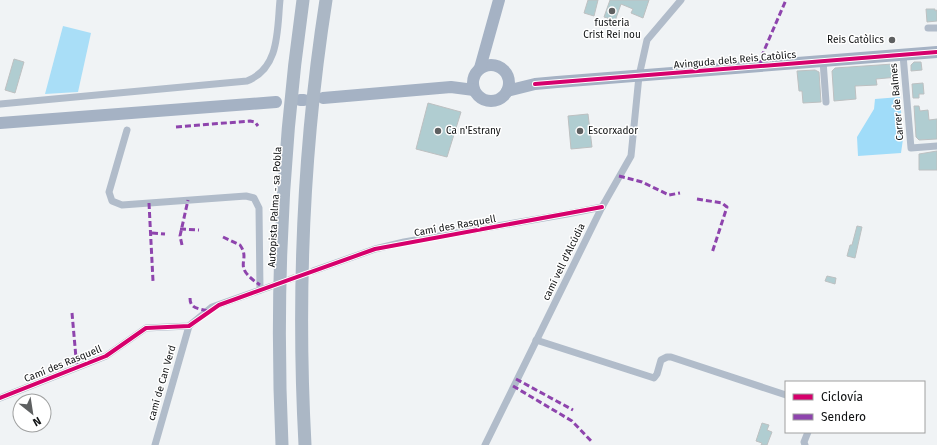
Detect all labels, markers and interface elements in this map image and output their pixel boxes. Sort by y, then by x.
marker: fusteria Crist Rei nou [607,6,617,16]
place label: fusteria Crist Rei nou [583,17,641,41]
place label: Reis Catòlics [827,34,884,46]
marker: Reis Catòlics [887,35,897,45]
street label: Avinguda dels Reis Catòlics [673,49,797,71]
street label: Carrer de Balmes [888,63,906,141]
place label: Ca n'Estrany [446,125,501,137]
place label: Escorxador [588,125,638,137]
marker: Ca n'Estrany [433,126,443,136]
marker: Escorxador [575,126,585,136]
street label: Autopista Palma - sa Pobla [266,146,284,268]
street label: Camí des Rasquell [413,212,497,239]
street label: camí vell d'Alcúdia [539,221,588,302]
street label: Camí des Rasquell [22,342,104,385]
street label: camí de Can Verd [145,344,179,422]
legend [785,381,925,433]
text: Ciclovía [821,390,863,404]
north arrow [12,393,52,433]
text: Sendero [821,410,866,424]
text: N [30,414,43,429]

